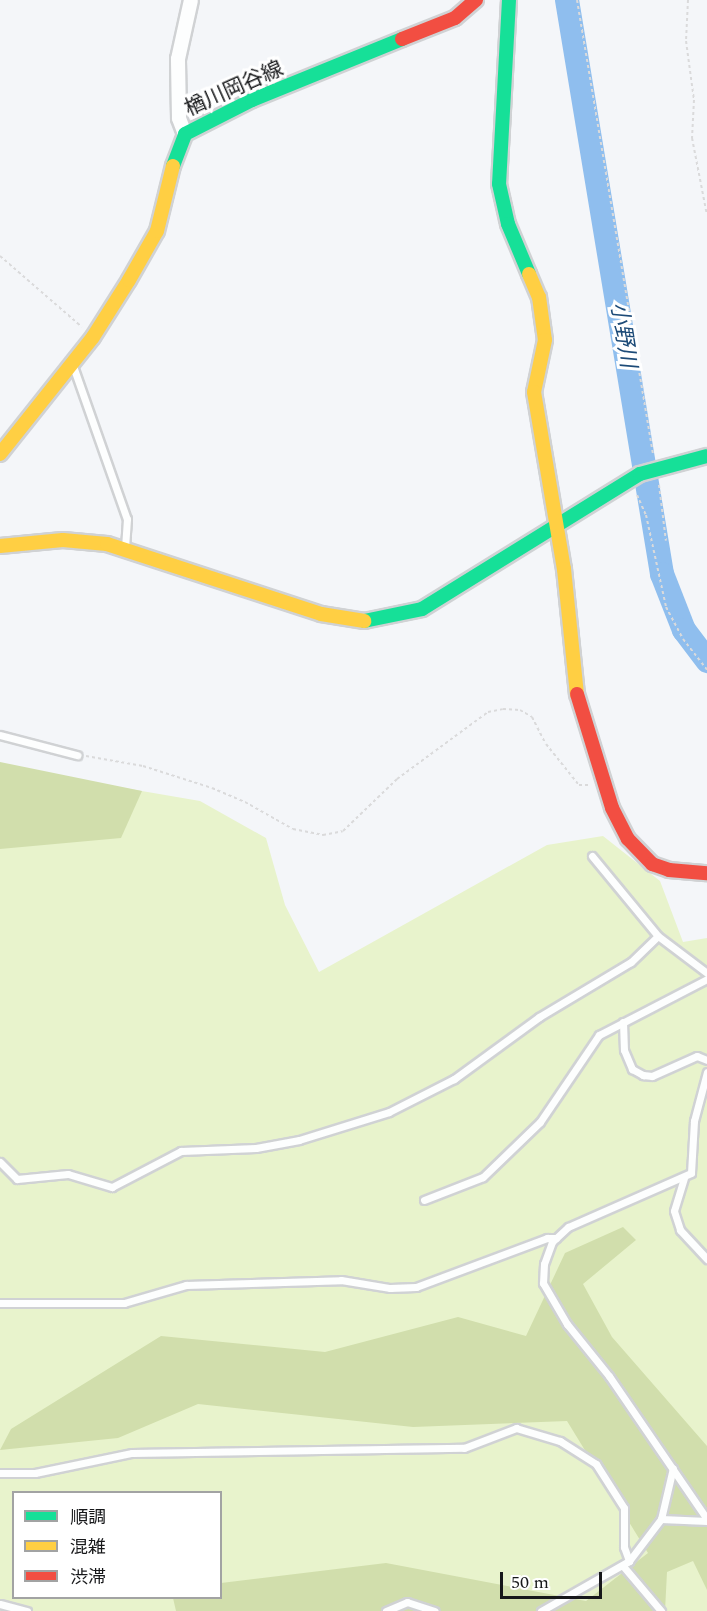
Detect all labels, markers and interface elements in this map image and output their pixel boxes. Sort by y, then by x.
street label: 楢川岡谷線 [181,56,287,122]
water label: 小野川 [605,300,641,370]
legend [12,1491,222,1599]
text: 順調 [70,1504,106,1531]
text: 混雑 [70,1534,106,1561]
scale bar [503,1560,605,1598]
text: 渋滞 [70,1564,106,1591]
text: 50 m [511,1569,549,1596]

